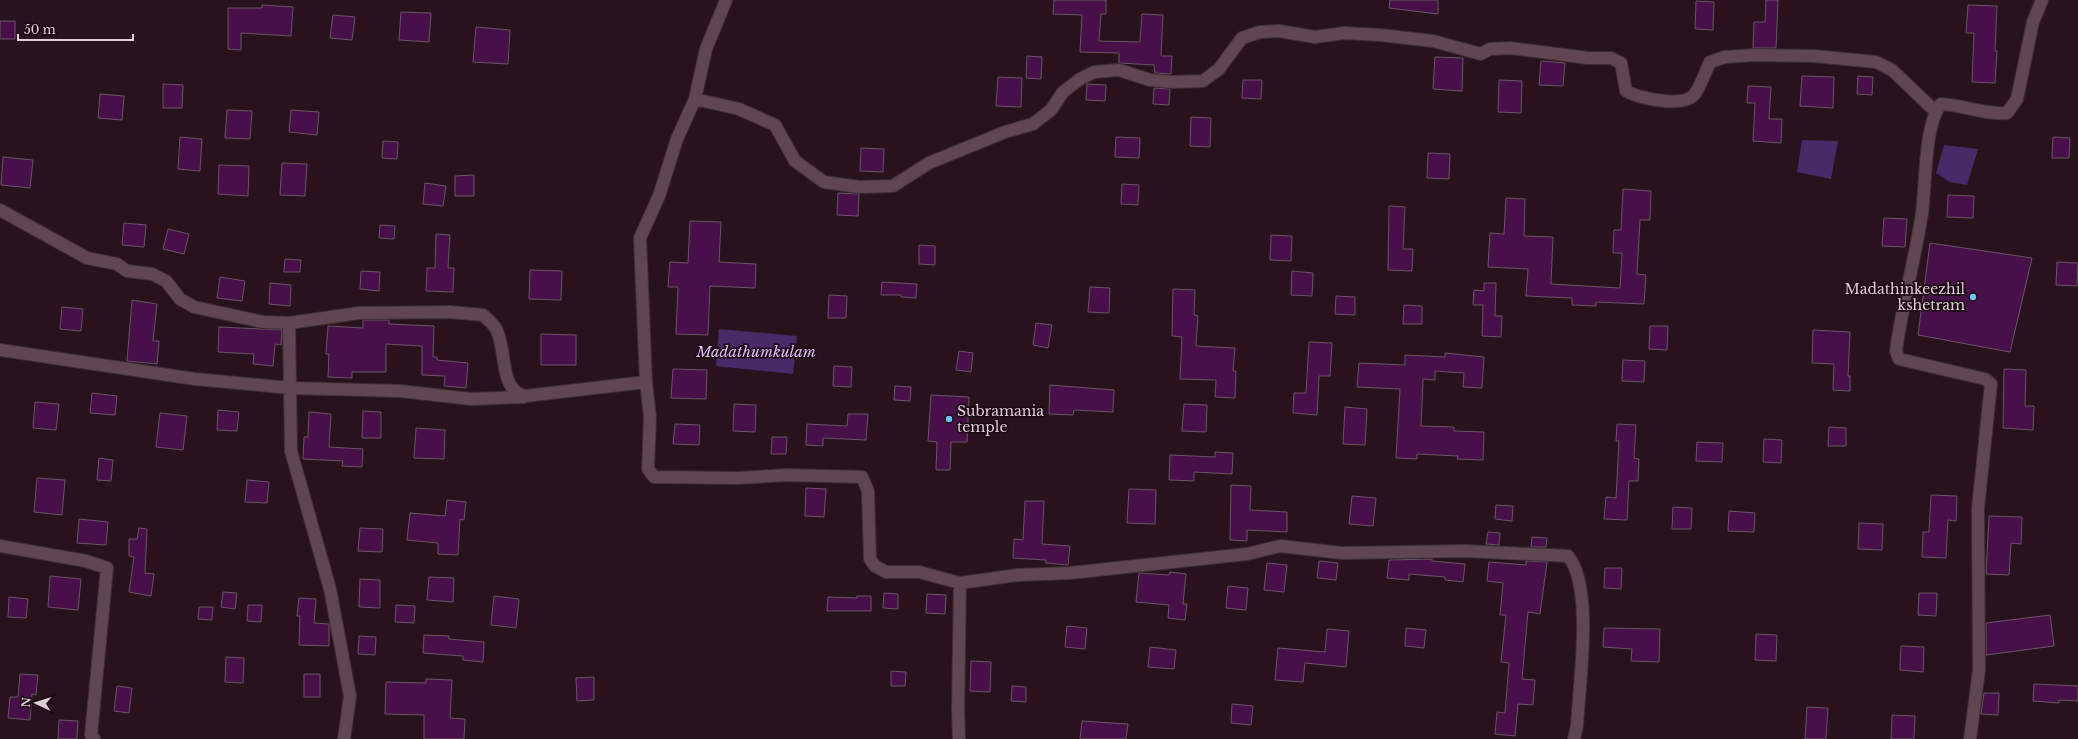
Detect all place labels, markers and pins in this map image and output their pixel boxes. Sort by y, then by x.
place label: Madathinkeezhil kshetram [1845,280,1965,314]
marker: Madathinkeezhil kshetram [1968,292,1978,302]
place label: Subramania temple [957,402,1044,436]
marker: Subramania temple [944,414,954,424]

